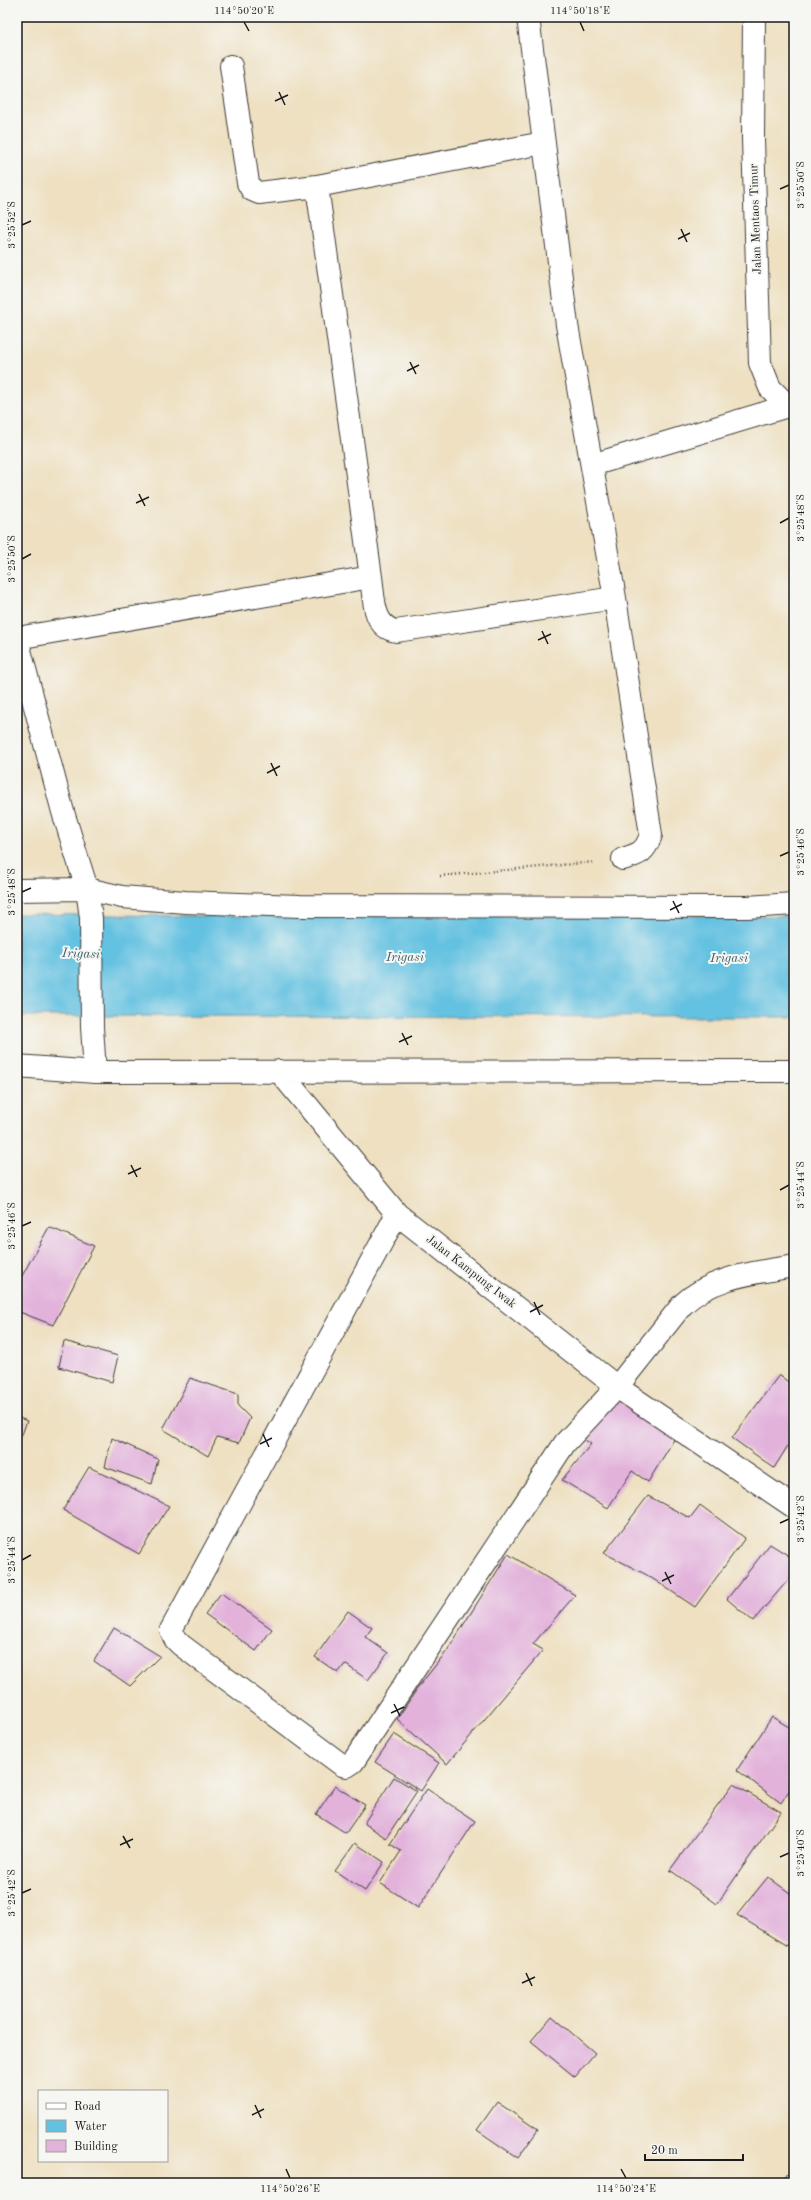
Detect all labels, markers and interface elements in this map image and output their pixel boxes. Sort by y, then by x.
text: 114°50'20"E [214,6,274,16]
text: 114°50'18"E [550,6,610,16]
text: 3°25'50"S [796,161,806,209]
street label: Jalan Mentaos Timur [748,163,764,275]
text: 3°25'52"S [7,201,17,249]
text: 3°25'48"S [796,494,806,542]
text: 3°25'50"S [7,535,17,583]
text: 3°25'46"S [796,828,806,876]
text: 3°25'48"S [7,868,17,916]
water label: Irigasi [61,947,101,961]
water label: Irigasi [385,951,425,964]
water label: Irigasi [709,952,749,965]
text: 3°25'44"S [796,1161,806,1209]
text: 3°25'46"S [7,1202,17,1250]
street label: Jalan Kampung Iwak [424,1233,518,1311]
text: 3°25'42"S [796,1495,806,1543]
text: 3°25'44"S [7,1536,17,1584]
text: 3°25'40"S [796,1829,806,1877]
text: 3°25'42"S [7,1869,17,1917]
legend [38,2090,168,2162]
text: Road [74,2101,101,2113]
text: Water [74,2121,107,2133]
scale bar [645,2136,743,2162]
text: Building [74,2141,118,2153]
text: 20 m [651,2145,678,2157]
text: 114°50'26"E [260,2184,320,2194]
text: 114°50'24"E [596,2184,656,2194]

